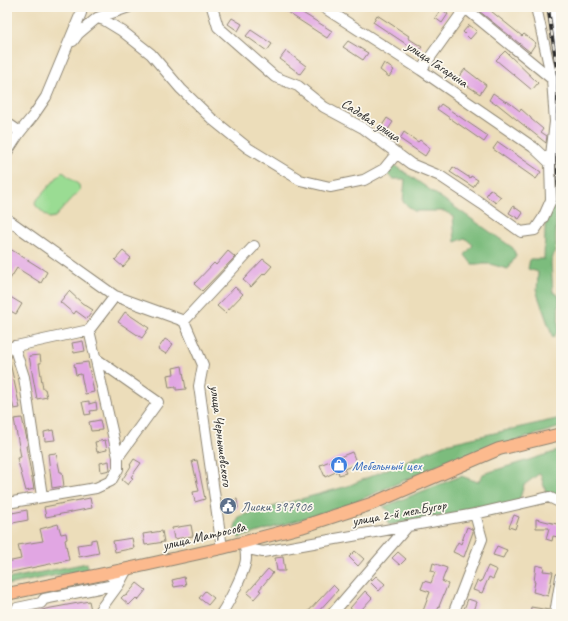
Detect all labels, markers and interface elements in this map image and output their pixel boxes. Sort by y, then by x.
street label: улица Гагарина [402,37,472,91]
street label: Садовая улица [338,95,405,146]
street label: улица Чернышевского [206,384,236,489]
shop icon: Мебельный цех [329,455,349,475]
place label: Мебельный цех [352,457,423,474]
public building icon: Лиски 397906 [218,496,238,516]
street label: улица 2-й мел.Бугор [350,496,448,530]
place label: Лиски 397906 [241,498,313,515]
street label: улица Матросова [160,518,248,554]

